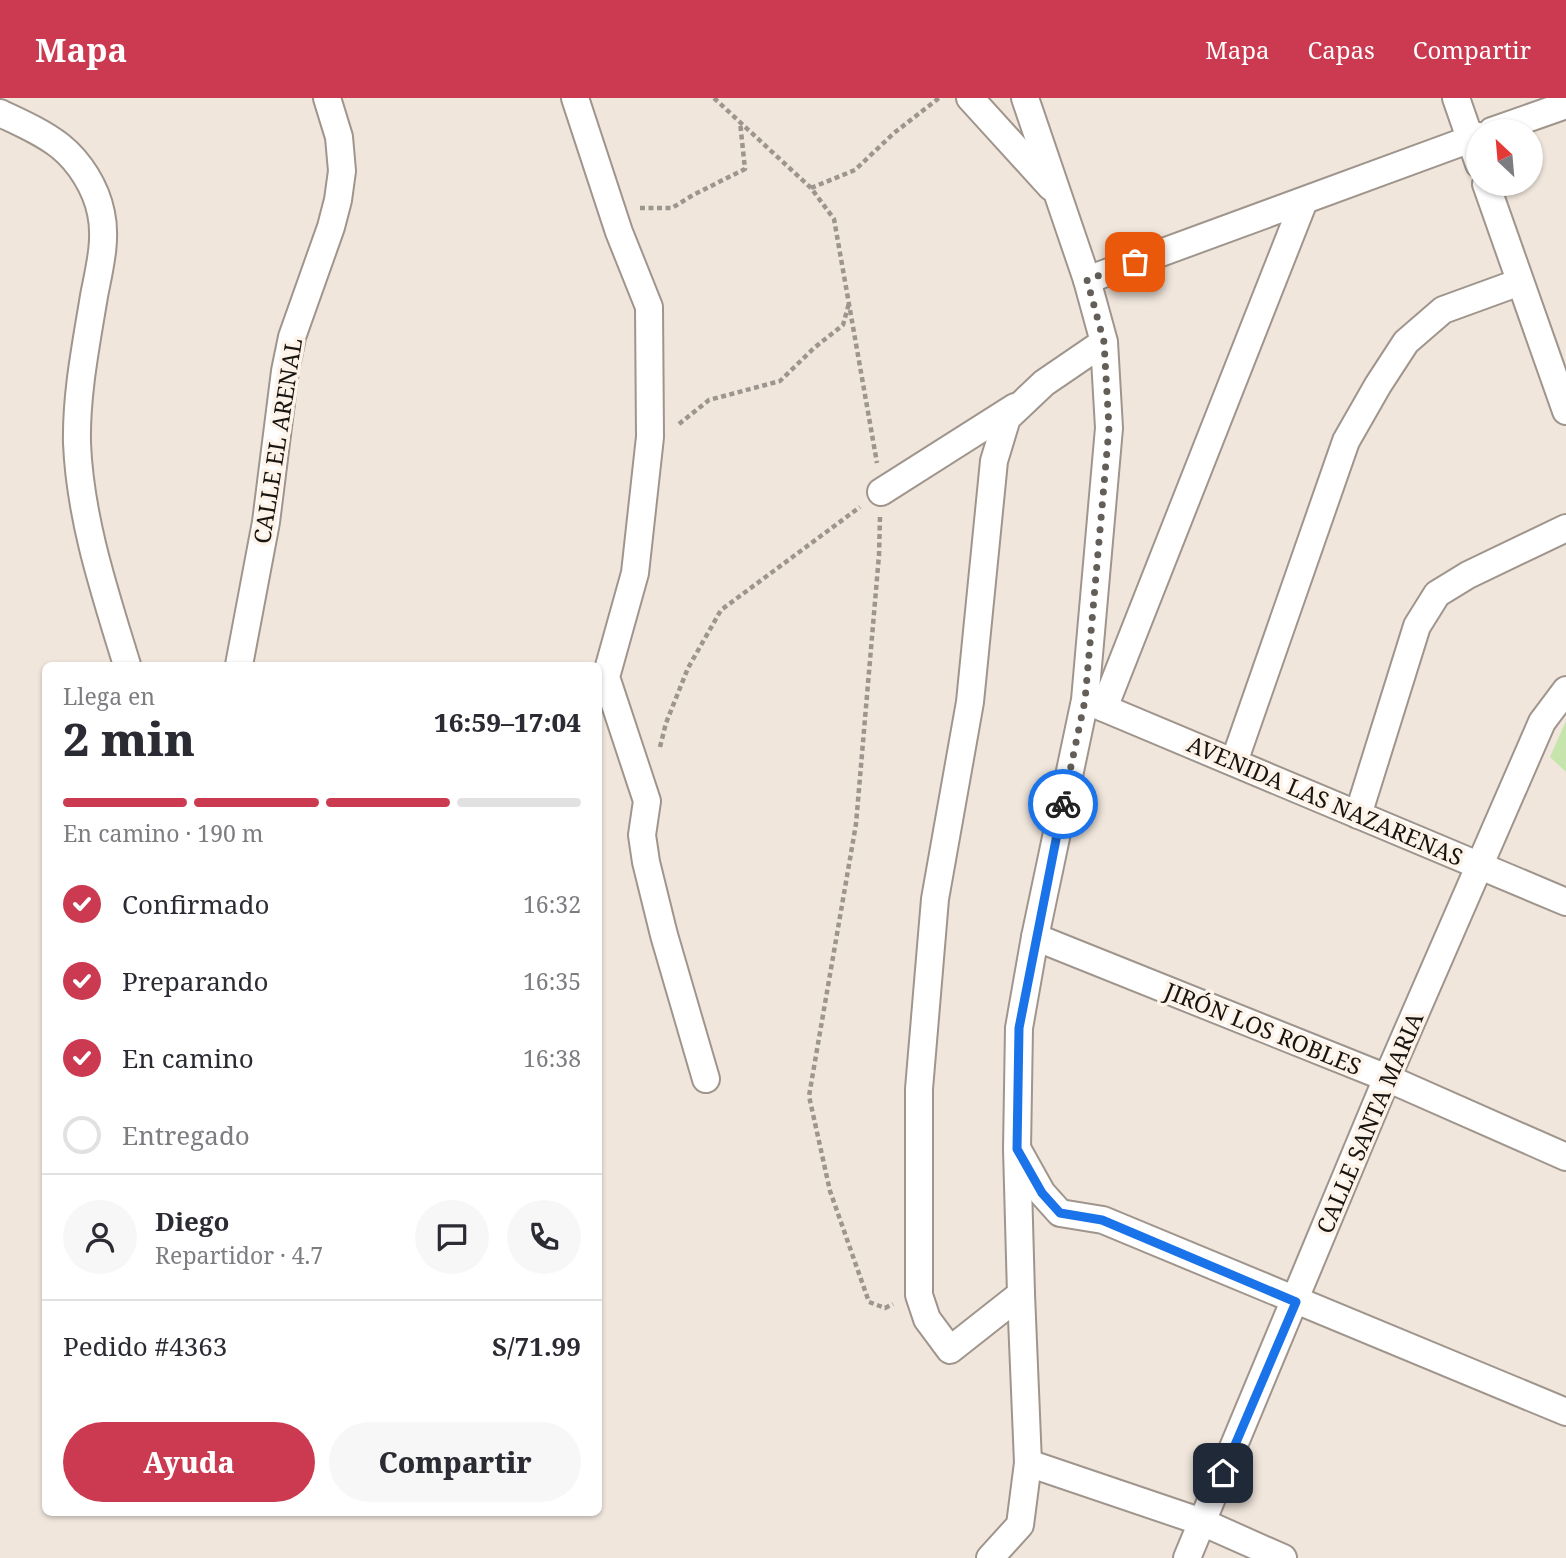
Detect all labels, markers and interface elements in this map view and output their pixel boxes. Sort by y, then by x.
text: Mapa [35,27,127,72]
text: Mapa [1205,33,1269,66]
text: Capas [1307,33,1375,66]
text: Compartir [1413,33,1531,66]
north arrow [1466,119,1544,196]
map controls [1466,119,1543,196]
pin [1105,232,1165,292]
icon: bag [1116,243,1154,281]
street label: CALLE EL ARENAL [245,336,309,546]
text: Llega en [63,680,155,712]
text: 16:59–17:04 [434,704,581,740]
text: 2 min [63,707,195,769]
street label: AVENIDA LAS NAZARENAS [1182,727,1468,873]
courier [1028,769,1098,839]
icon: bike [1044,785,1082,823]
text: En camino · 190 m [63,817,264,849]
icon: check [63,885,101,923]
text: Confirmado [122,886,269,922]
text: 16:32 [523,888,581,920]
icon: check [63,962,101,1000]
text: Preparando [122,963,269,999]
text: 16:35 [523,965,581,997]
street label: JIRÓN LOS ROBLES [1159,974,1367,1082]
street label: CALLE SANTA MARIA [1308,1006,1431,1238]
icon: check [63,1039,101,1077]
text: En camino [122,1040,254,1076]
text: 16:38 [523,1042,581,1074]
text: Entregado [122,1117,250,1153]
button: person [63,1200,137,1274]
button: chat [415,1200,489,1274]
button: phone [507,1200,581,1274]
text: Diego [155,1203,230,1239]
text: Repartidor · 4.7 [155,1239,323,1271]
text: Pedido #4363 [63,1328,227,1364]
text: S/71.99 [492,1328,581,1364]
button: Ayuda [63,1422,315,1502]
button: Compartir [329,1422,581,1502]
pin [1193,1443,1253,1503]
icon: home [1204,1454,1242,1492]

